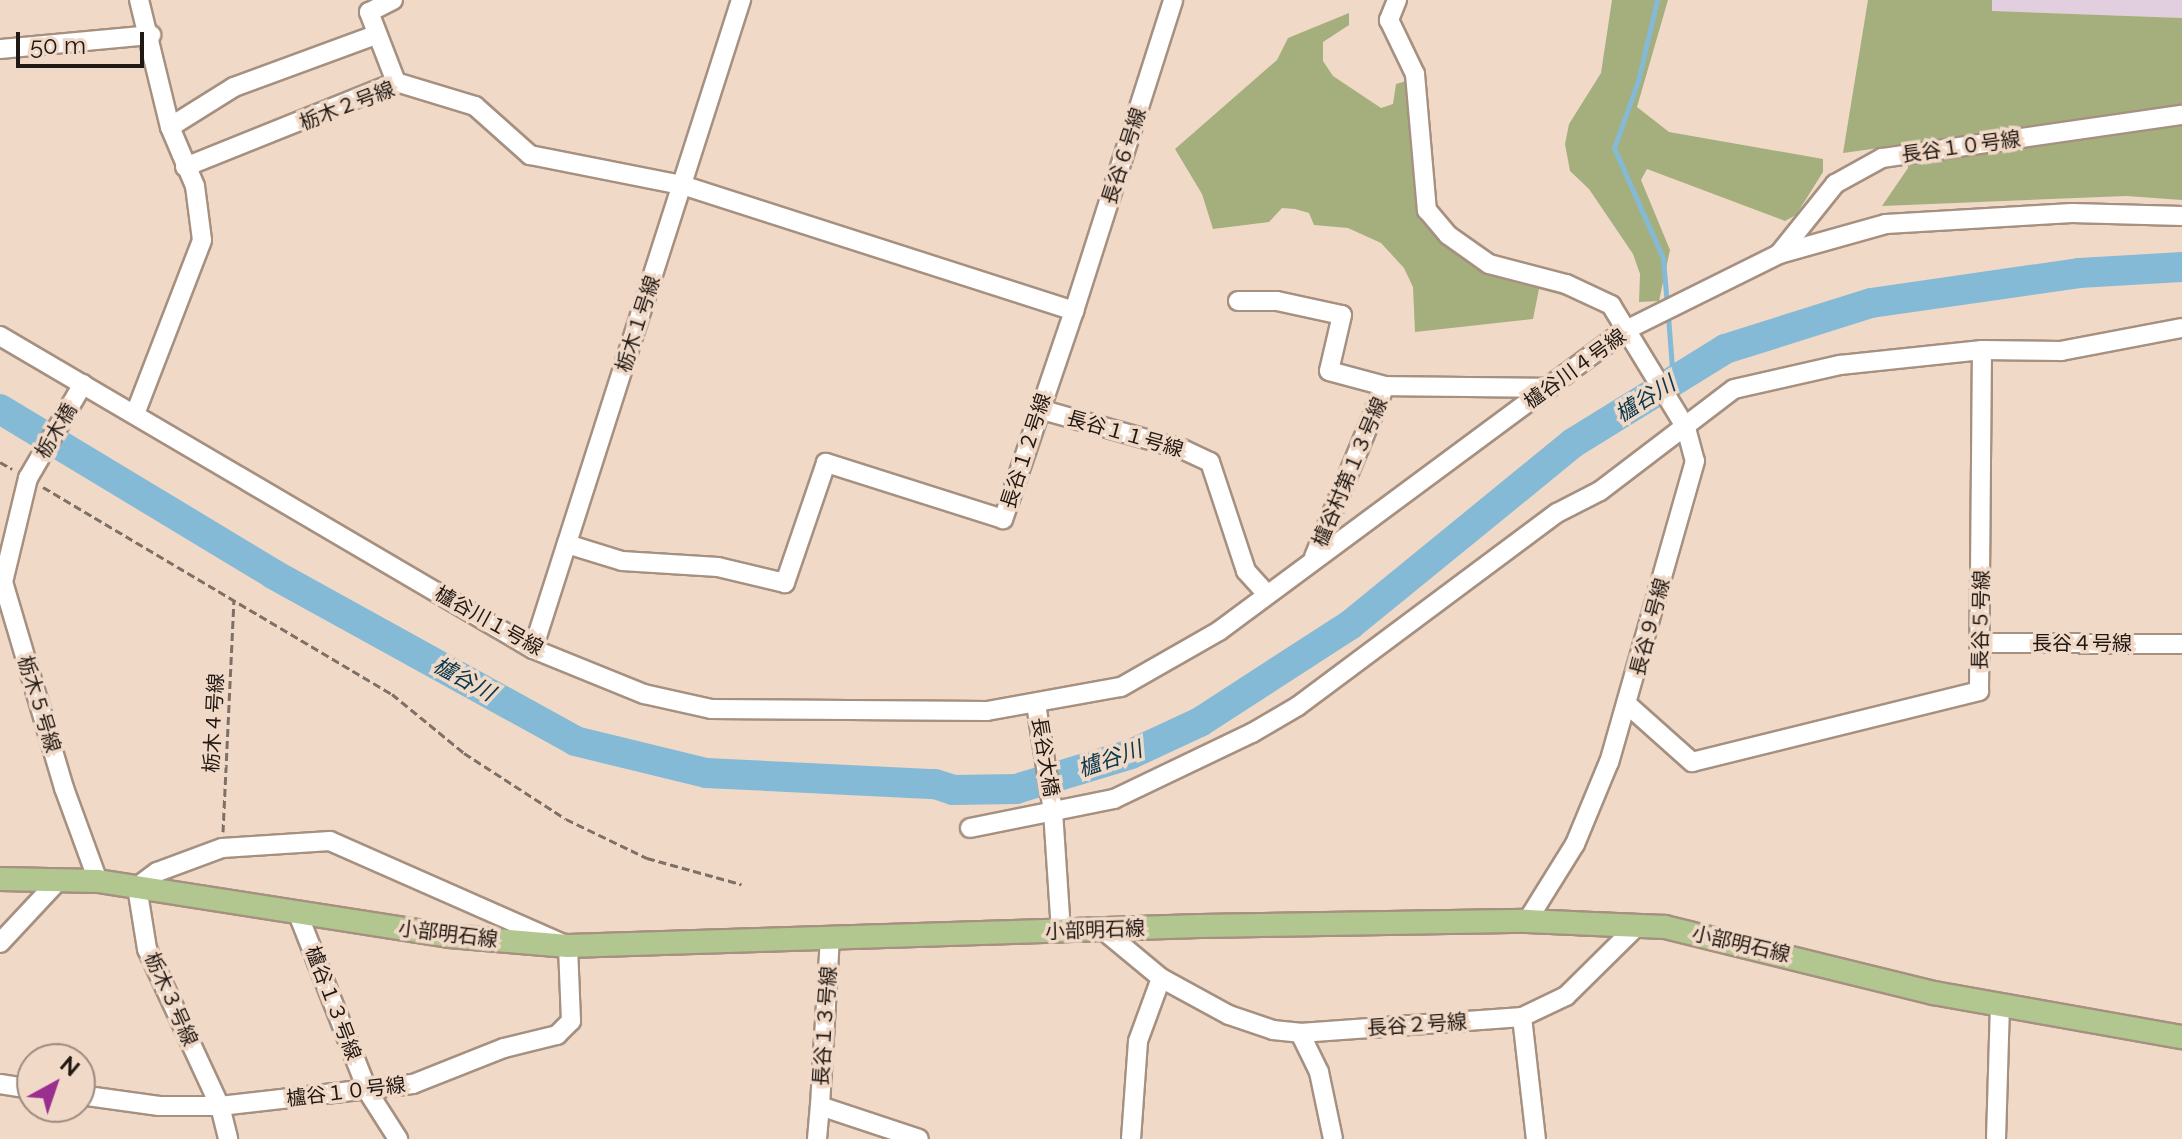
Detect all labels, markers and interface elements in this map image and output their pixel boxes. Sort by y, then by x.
scale bar [20,16,148,66]
text: 50 m [30,31,86,60]
street label: 栃木２号線 [296,77,398,135]
street label: 長谷６号線 [1097,105,1151,207]
street label: 長谷１０号線 [1900,127,2022,167]
street label: 栃木１号線 [611,273,665,375]
street label: 櫨谷川４号線 [1519,324,1631,414]
water label: 櫨谷川 [1610,370,1680,428]
street label: 長谷１２号線 [996,390,1056,512]
street label: 櫨谷村第１３号線 [1308,394,1392,550]
street label: 栃木橋 [30,399,82,463]
street label: 長谷１１号線 [1064,406,1186,462]
street label: 長谷５号線 [1968,570,1994,670]
street label: 長谷９号線 [1625,576,1675,678]
street label: 櫨谷川１号線 [431,581,547,661]
street label: 長谷４号線 [2032,631,2132,655]
water label: 櫨谷川 [429,651,499,707]
street label: 栃木５号線 [13,653,65,755]
street label: 栃木４号線 [199,672,229,774]
street label: 長谷大橋 [1027,716,1063,798]
water label: 櫨谷川 [1075,736,1145,782]
street label: 小部明石線 [397,916,499,952]
street label: 小部明石線 [1045,916,1145,944]
street label: 小部明石線 [1690,921,1792,967]
street label: 櫨谷１３号線 [300,943,366,1063]
street label: 栃木３号線 [140,948,202,1050]
street label: 長谷１３号線 [809,965,841,1087]
street label: 長谷２号線 [1366,1010,1468,1040]
north arrow [16,1043,96,1123]
text: N [55,1051,85,1081]
street label: 櫨谷１０号線 [285,1073,407,1111]

